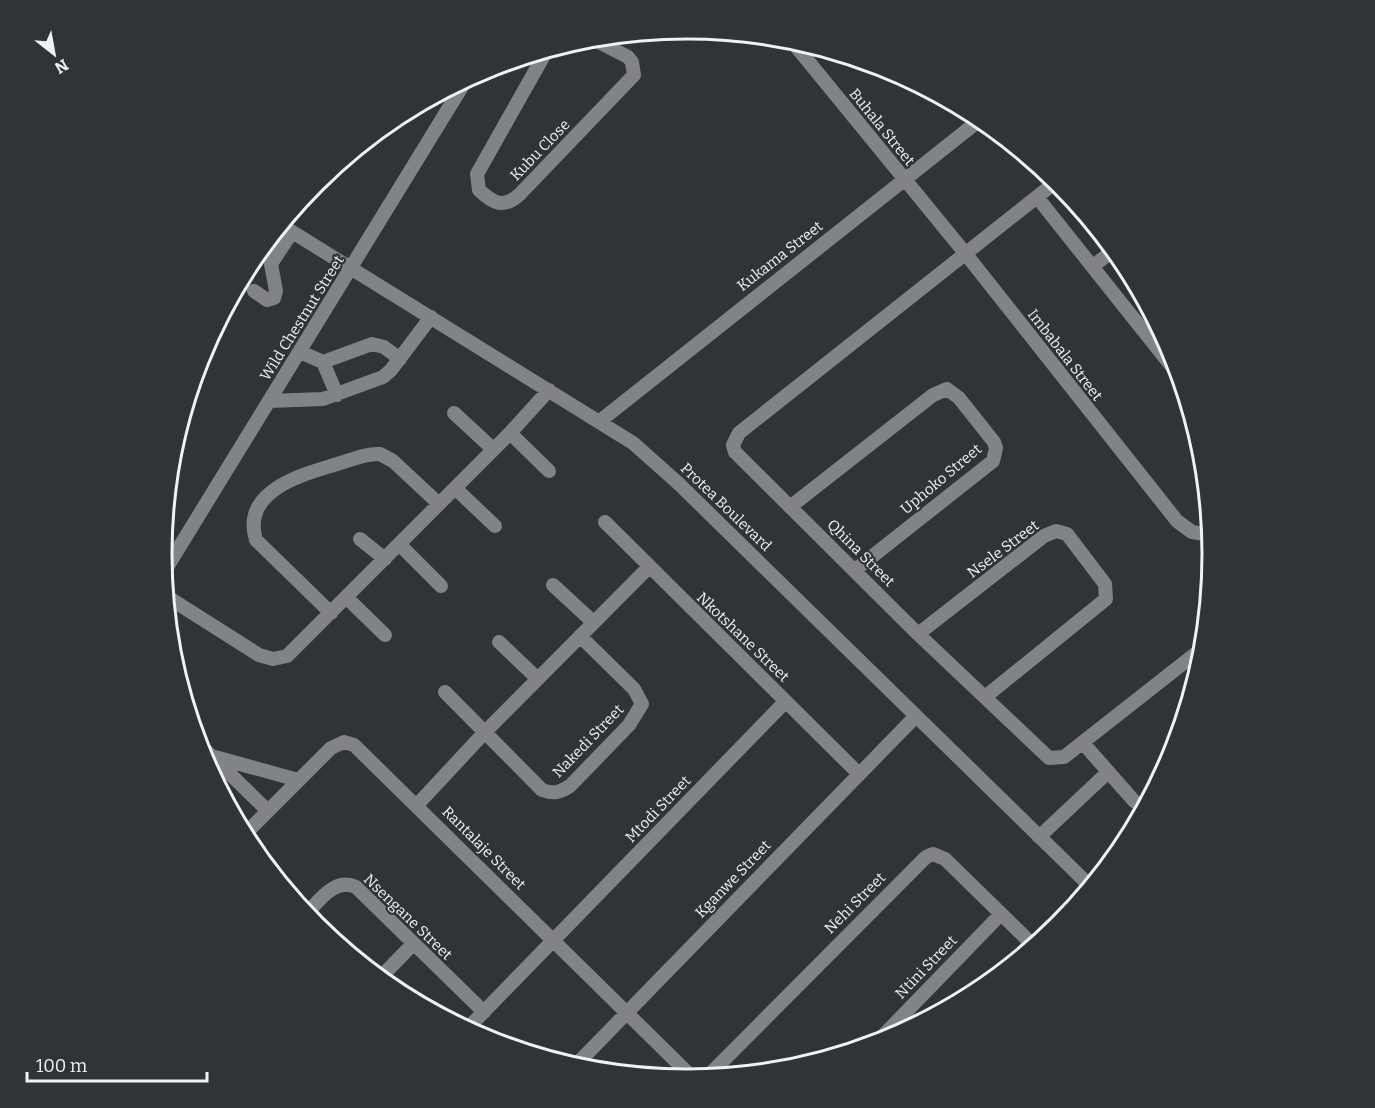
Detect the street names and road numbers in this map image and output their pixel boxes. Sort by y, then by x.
street label: Buhala Street [845,85,919,170]
street label: Kubu Close [506,116,574,184]
street label: Kukama Street [734,217,827,295]
street label: Wild Chestnut Street [256,252,348,384]
street label: Imbabala Street [1024,306,1107,405]
street label: Uphoko Street [897,440,986,518]
street label: Protea Boulevard [677,459,775,555]
street label: Qhina Street [824,516,899,591]
street label: Nsele Street [964,516,1043,582]
street label: Nkotshane Street [693,588,793,686]
street label: Nakedi Street [549,700,628,781]
street label: Mtodi Street [622,771,695,846]
street label: Rantalaje Street [438,802,530,894]
street label: Kganwe Street [691,836,775,922]
street label: Nehi Street [821,868,890,937]
street label: Nsengane Street [360,870,456,964]
street label: Ntini Street [891,931,961,1002]

